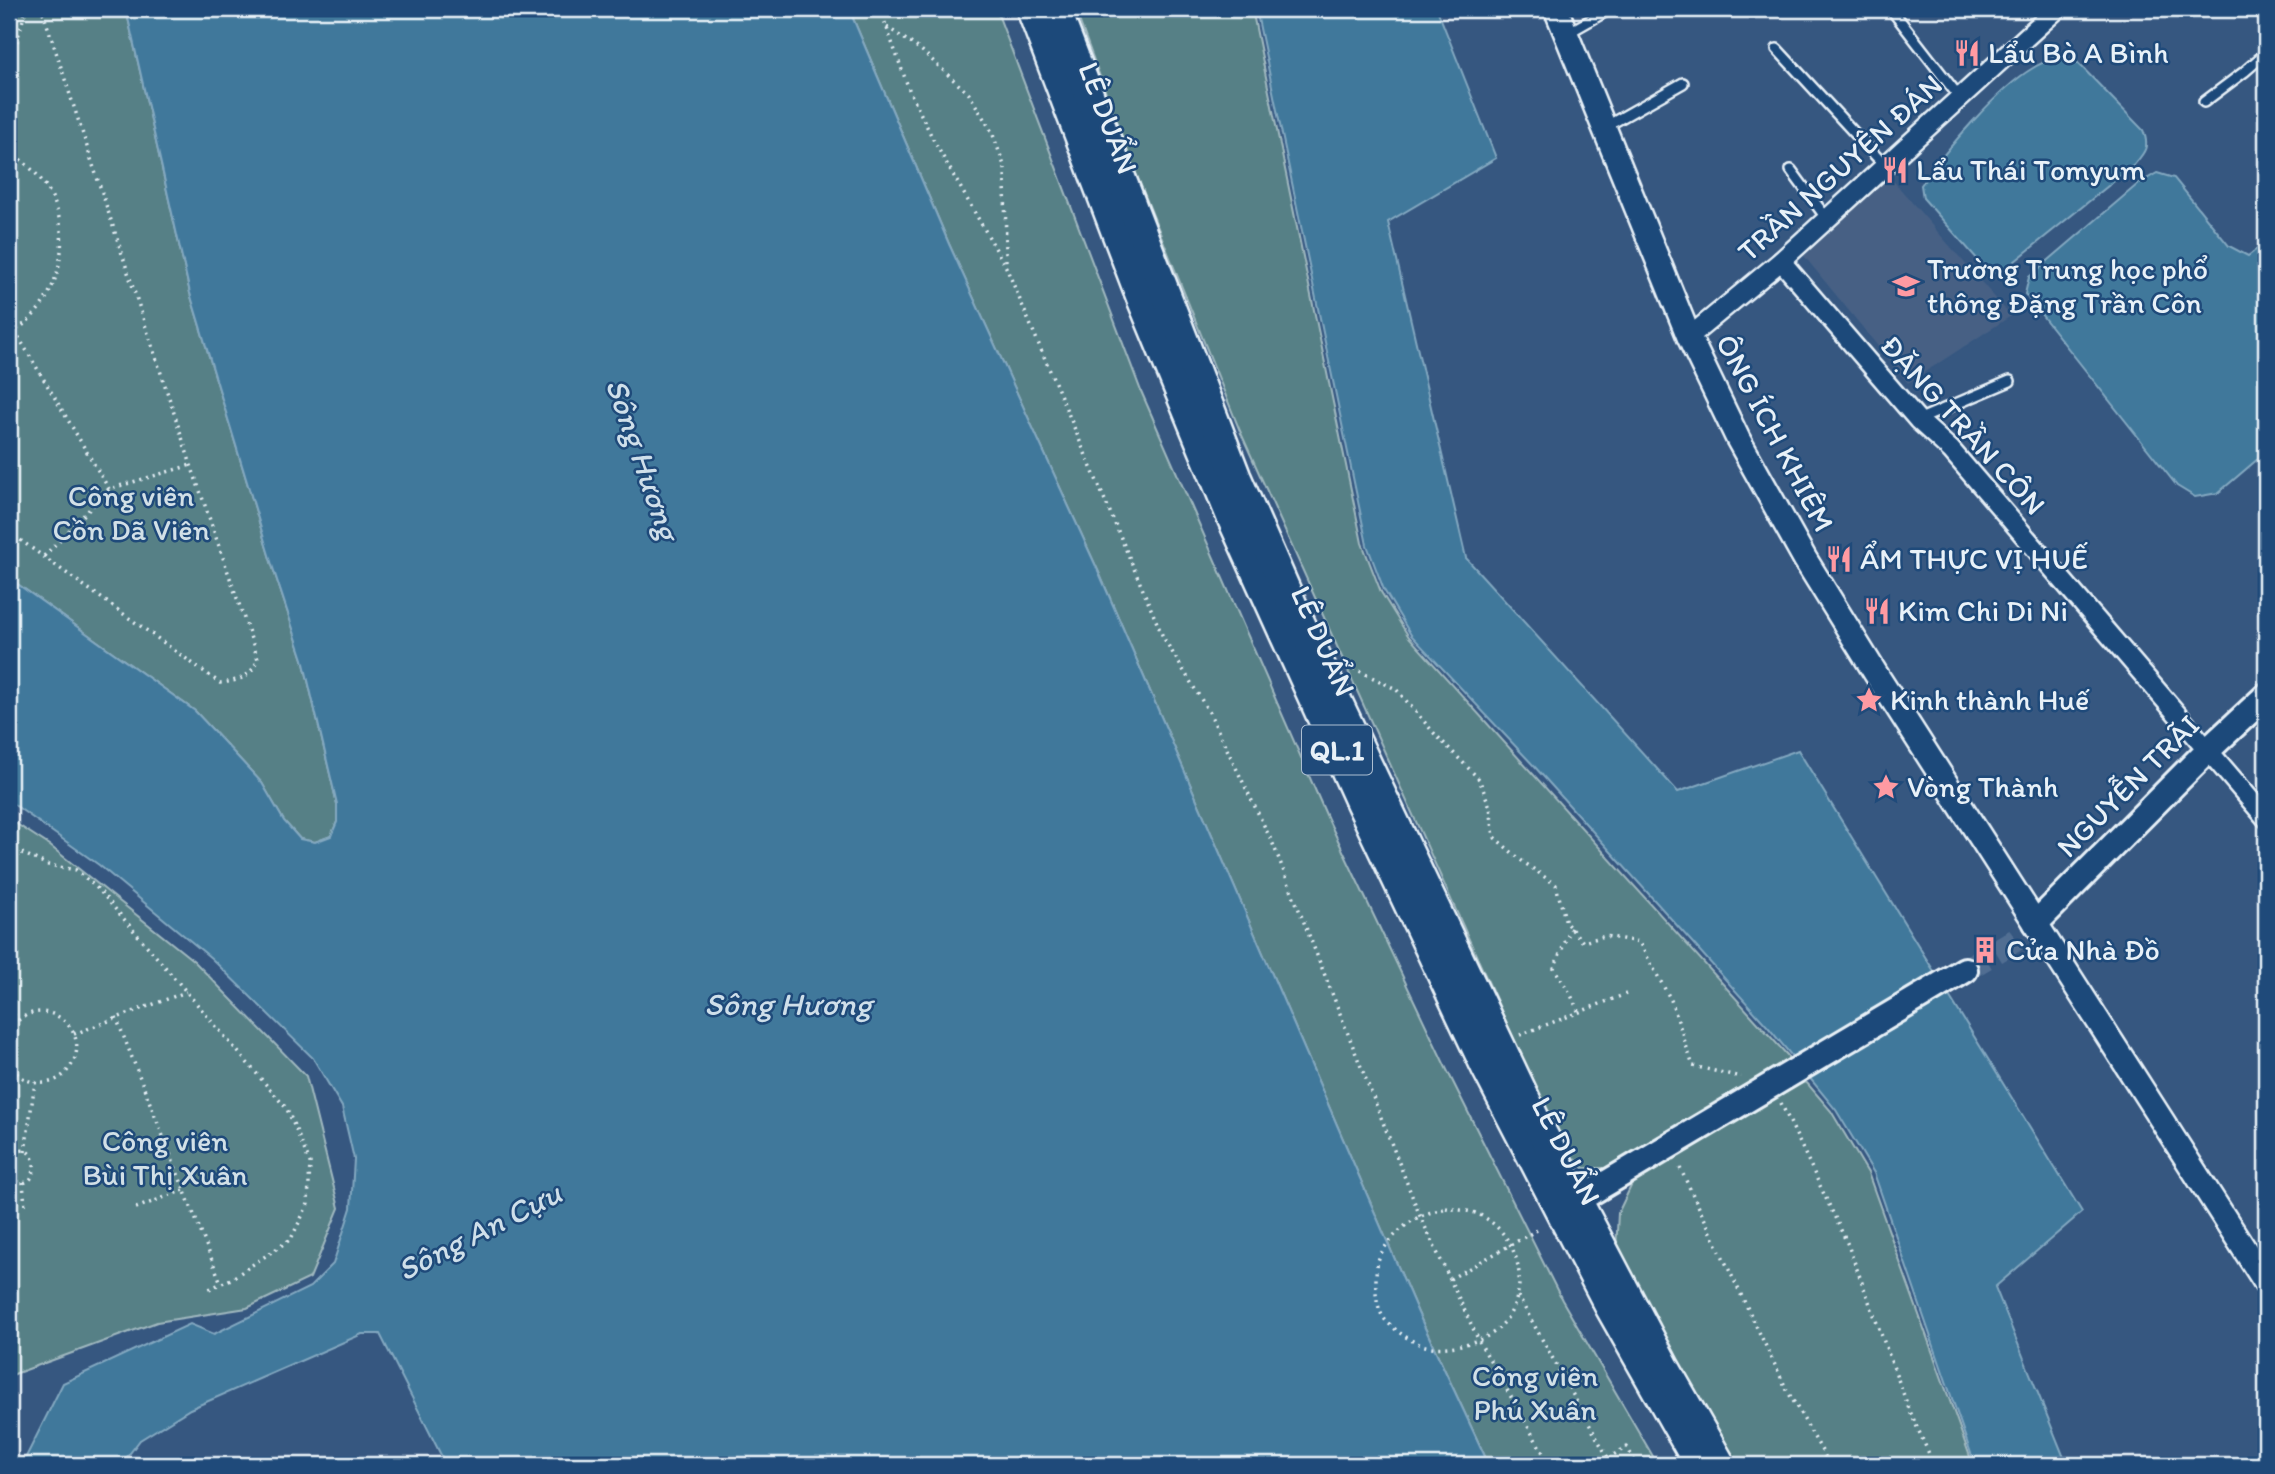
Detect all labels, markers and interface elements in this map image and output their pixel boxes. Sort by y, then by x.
place label: Lẩu Bò A Bình [1988,34,2168,71]
restaurant icon: Lẩu Bò A Bình [1952,38,1982,68]
street label: LÊ DUẨN [1070,57,1147,179]
street label: TRẦN NGUYÊN ĐÁN [1730,66,1950,269]
place label: Lẩu Thái Tomyum [1916,151,2145,188]
restaurant icon: Lẩu Thái Tomyum [1880,155,1910,185]
place label: Trường Trung học phổ thông Đặng Trần Côn [1927,250,2208,321]
school or university icon: Trường Trung học phổ thông Đặng Trần Côn [1891,271,1921,301]
street label: ĐẶNG TRẦN CÔN [1873,327,2054,522]
street label: ÔNG ÍCH KHIÊM [1708,328,1843,538]
water label: Sông Hương [598,374,689,548]
park label: Công viên Cồn Dã Viên [52,477,210,548]
place label: ẨM THỰC VỊ HUẾ [1860,540,2088,577]
restaurant icon: ẨM THỰC VỊ HUẾ [1824,544,1854,574]
street label: LÊ DUẨN [1283,580,1364,702]
place label: Kim Chi Di Ni [1898,592,2068,629]
restaurant icon: Kim Chi Di Ni [1862,596,1892,626]
place label: Kinh thành Huế [1890,681,2090,718]
place icon: Kinh thành Huế [1854,685,1884,715]
street label: NGUYỄN TRÃI [2048,706,2207,865]
road number: QL.1 [1302,726,1372,774]
place label: Vòng Thành [1907,768,2058,805]
place icon: Vòng Thành [1871,772,1901,802]
place label: Cửa Nhà Đồ [2006,931,2160,968]
building icon: Cửa Nhà Đồ [1970,935,2000,965]
water label: Sông Hương [704,985,876,1023]
street label: LÊ DUẨN [1523,1090,1609,1211]
park label: Công viên Bùi Thị Xuân [82,1122,248,1193]
water label: Sông An Cựu [391,1173,568,1289]
park label: Công viên Phú Xuân [1472,1357,1598,1428]

